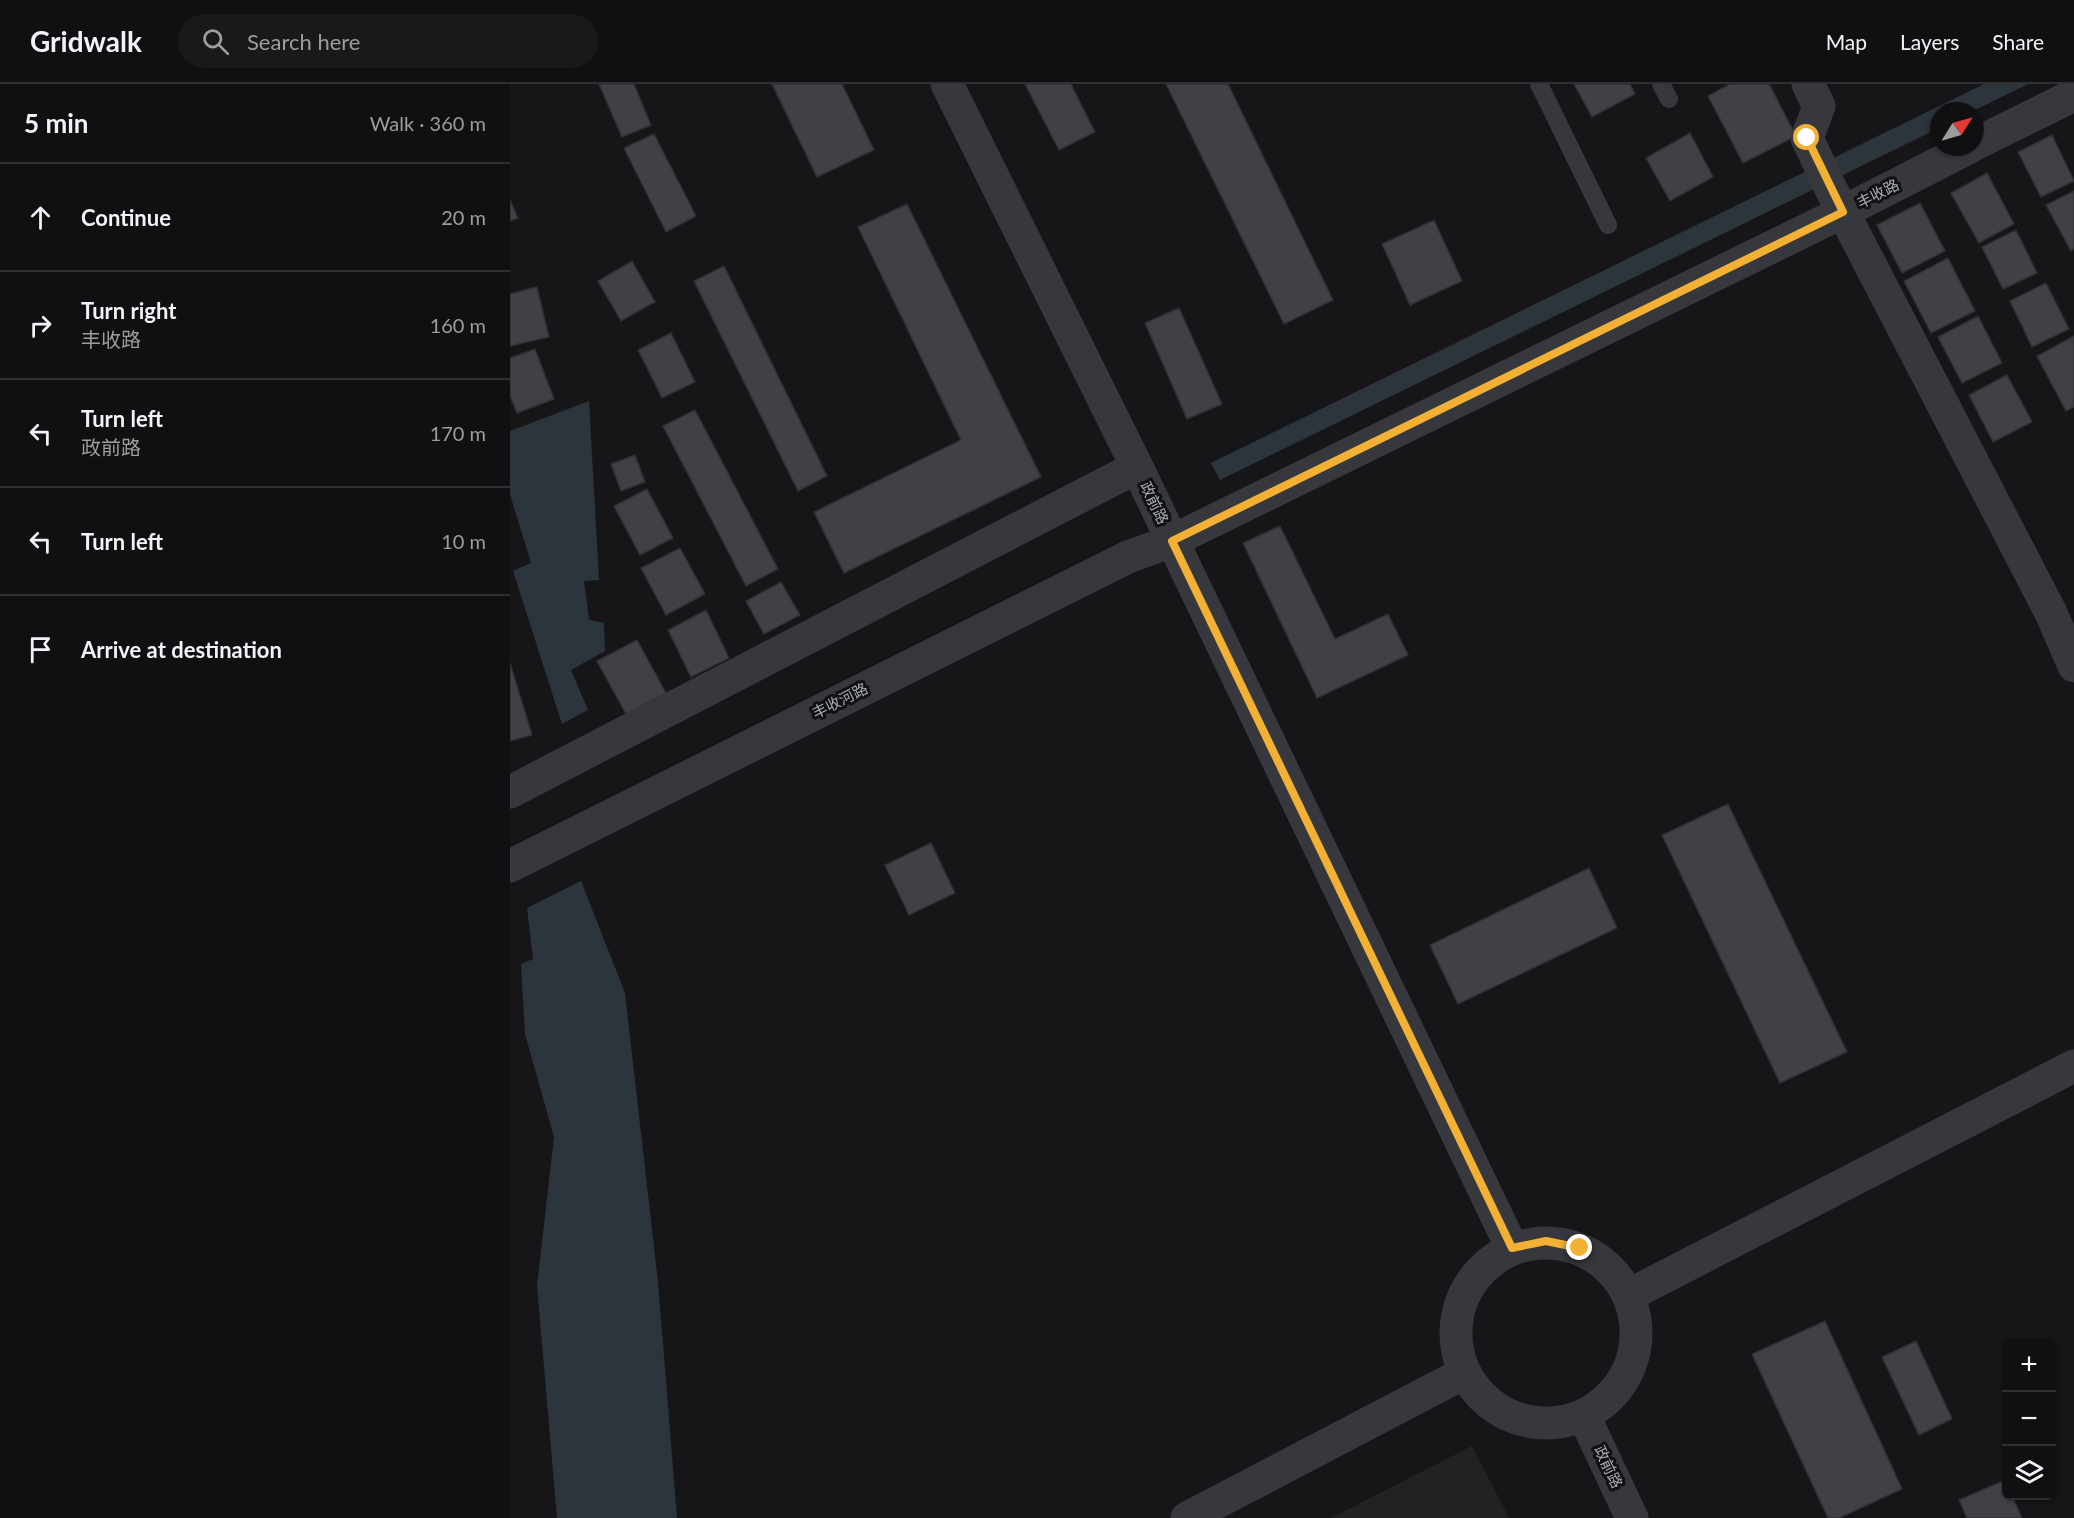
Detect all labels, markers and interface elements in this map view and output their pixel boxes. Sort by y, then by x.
search box [178,14,598,68]
text: Gridwalk [30,24,142,58]
icon: search [199,25,232,58]
text: Search here [247,28,360,55]
text: Map [1826,29,1867,54]
text: Layers [1900,29,1959,54]
text: Share [1992,29,2044,54]
north arrow [1930,102,1984,156]
text: 5 min [24,107,88,139]
text: Walk · 360 m [370,111,486,135]
route start [1793,124,1819,150]
street label: 丰收路 [1853,175,1902,211]
icon: ahead [24,201,57,234]
text: Continue [81,204,171,231]
text: 20 m [441,205,486,229]
text: Turn right [81,297,176,324]
icon: right [24,309,57,342]
text: 160 m [430,313,486,337]
text: 丰收路 [81,327,141,351]
text: Turn left [81,405,163,432]
icon: left [24,417,57,450]
text: 170 m [430,421,486,445]
text: 政前路 [81,435,141,459]
street label: 政前路 [1137,478,1173,527]
icon: left [24,525,57,558]
text: Turn left [81,528,163,555]
text: 10 m [441,529,486,553]
icon: arrive [24,633,57,666]
text: Arrive at destination [81,636,282,663]
street label: 丰收河路 [809,678,870,722]
route end [1566,1234,1592,1260]
map controls [2002,1338,2056,1500]
button: + [2002,1338,2056,1392]
button: − [2002,1392,2056,1446]
street label: 政前路 [1591,1442,1627,1491]
button: layers [2002,1446,2056,1500]

